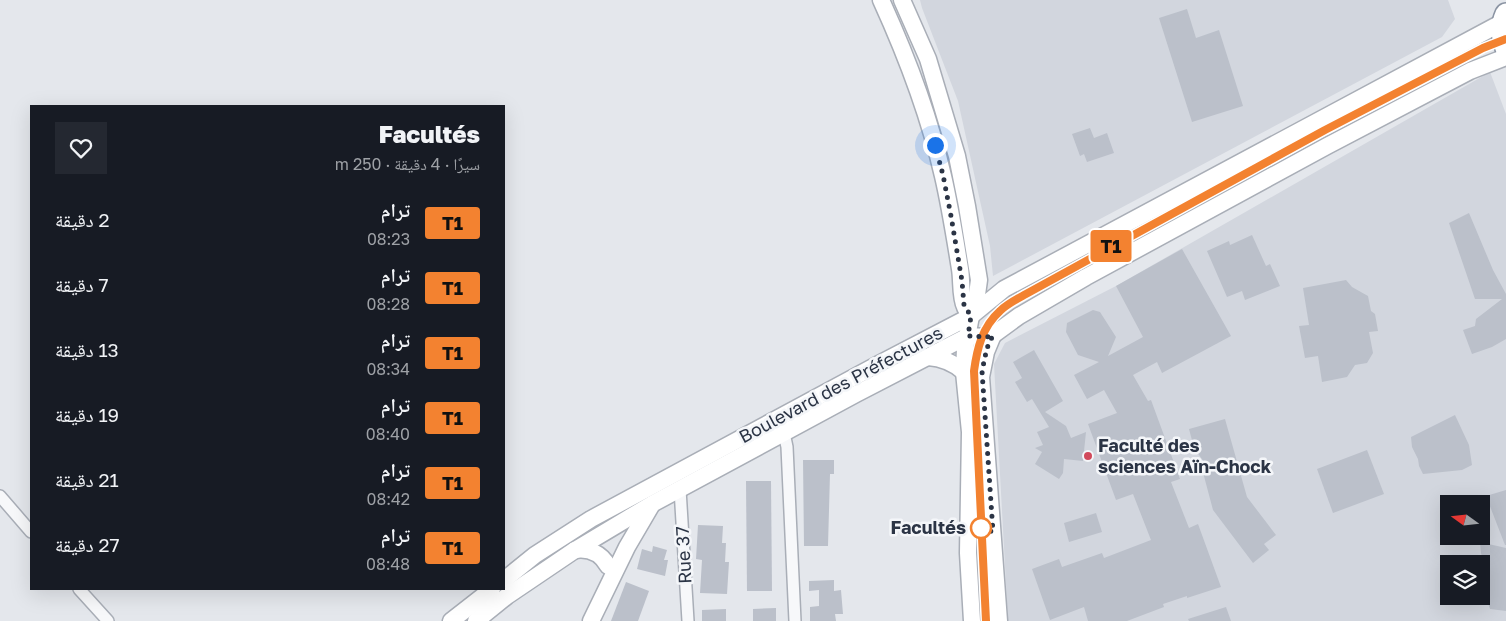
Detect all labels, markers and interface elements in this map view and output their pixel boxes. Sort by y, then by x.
text: Facultés [379,119,480,148]
button: heart [55,122,107,174]
your location [923,133,948,158]
text: سيرًا · 4 دقيقة · 250 m [335,154,480,174]
text: ترام [381,198,410,221]
text: 2 دقيقة [55,208,109,231]
text: T1 [442,212,463,234]
text: 08:23 [367,229,410,249]
line badge: T1 [1088,230,1134,262]
text: T1 [1101,235,1121,257]
text: ترام [381,263,410,286]
text: 7 دقيقة [55,273,108,296]
text: T1 [442,277,463,299]
text: 08:28 [366,294,410,314]
street label: Boulevard des Préfectures [735,321,946,447]
text: ترام [381,328,410,351]
text: 13 دقيقة [55,338,119,361]
text: T1 [442,342,463,364]
text: 08:34 [366,359,410,379]
text: ترام [381,393,410,416]
text: 19 دقيقة [55,403,119,426]
text: T1 [442,407,463,429]
text: 08:40 [366,424,410,444]
place label: Faculté des sciences Aïn-Chock [1098,434,1272,477]
marker: Faculté des sciences Aïn-Chock [1082,450,1094,462]
text: ترام [381,458,410,481]
text: 21 دقيقة [55,468,119,491]
text: T1 [442,472,463,494]
text: 08:42 [366,489,410,509]
north arrow [1440,495,1490,545]
map controls [1440,495,1490,605]
place label: Facultés [891,516,966,538]
marker: Facultés [970,517,992,539]
text: ترام [381,523,410,546]
street label: Rue 37 [671,526,695,584]
text: 27 دقيقة [55,533,119,556]
text: T1 [442,537,463,559]
text: 08:48 [366,554,410,574]
button: layers [1440,555,1490,605]

